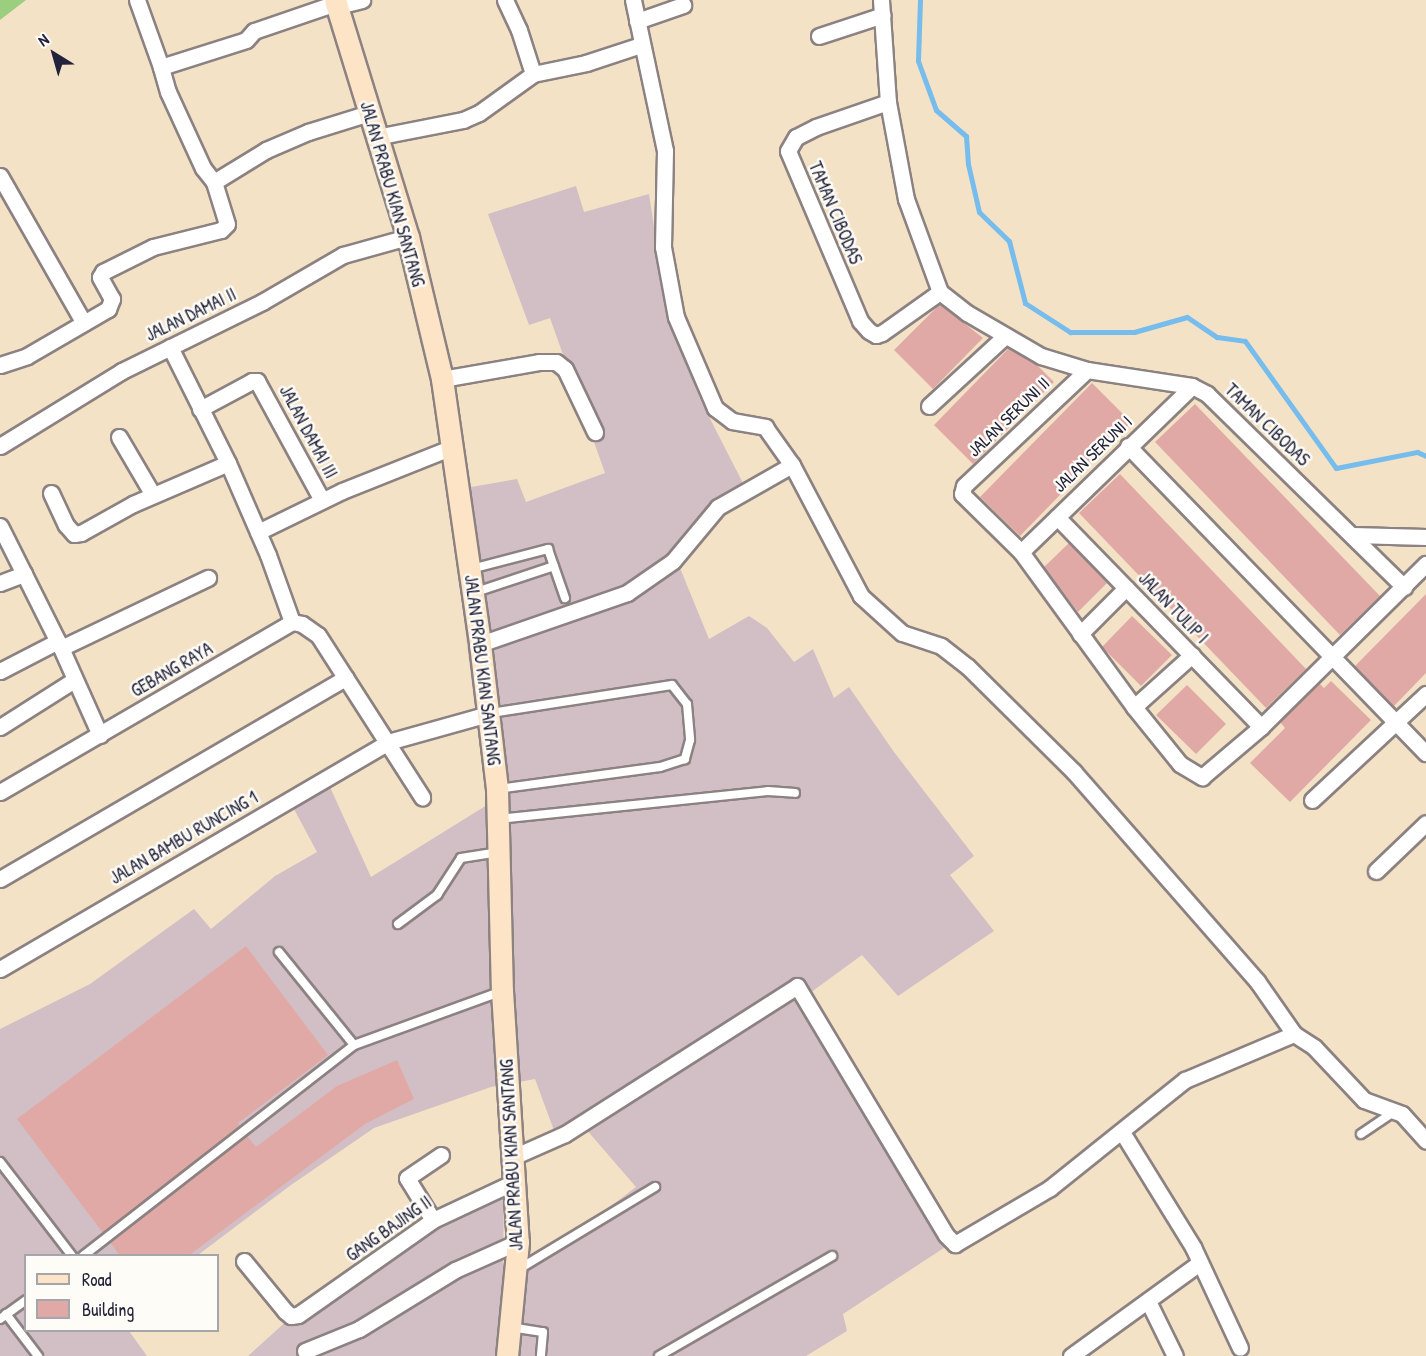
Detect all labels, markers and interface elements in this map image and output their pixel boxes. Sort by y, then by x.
north arrow [24,24,84,84]
text: N [33,28,53,51]
street label: JALAN PRABU KIAN SANTANG [355,99,429,289]
street label: TAMAN CIBODAS [804,159,866,267]
street label: JALAN DAMAI II [142,284,240,346]
street label: JALAN SERUNI II [964,373,1054,461]
street label: TAMAN CIBODAS [1220,379,1314,471]
street label: JALAN DAMAI III [274,382,342,482]
street label: JALAN SERUNI I [1049,411,1137,497]
street label: JALAN TULIP I [1134,568,1212,648]
street label: JALAN PRABU KIAN SANTANG [460,574,504,766]
street label: GEBANG RAYA [127,638,217,702]
street label: JALAN BAMBU RUNCING 1 [106,787,262,889]
street label: JALAN PRABU KIAN SANTANG [496,1059,528,1251]
street label: GANG BAJING II [342,1192,436,1266]
legend [24,1254,219,1332]
text: Road [82,1267,112,1292]
text: Building [82,1297,134,1322]

